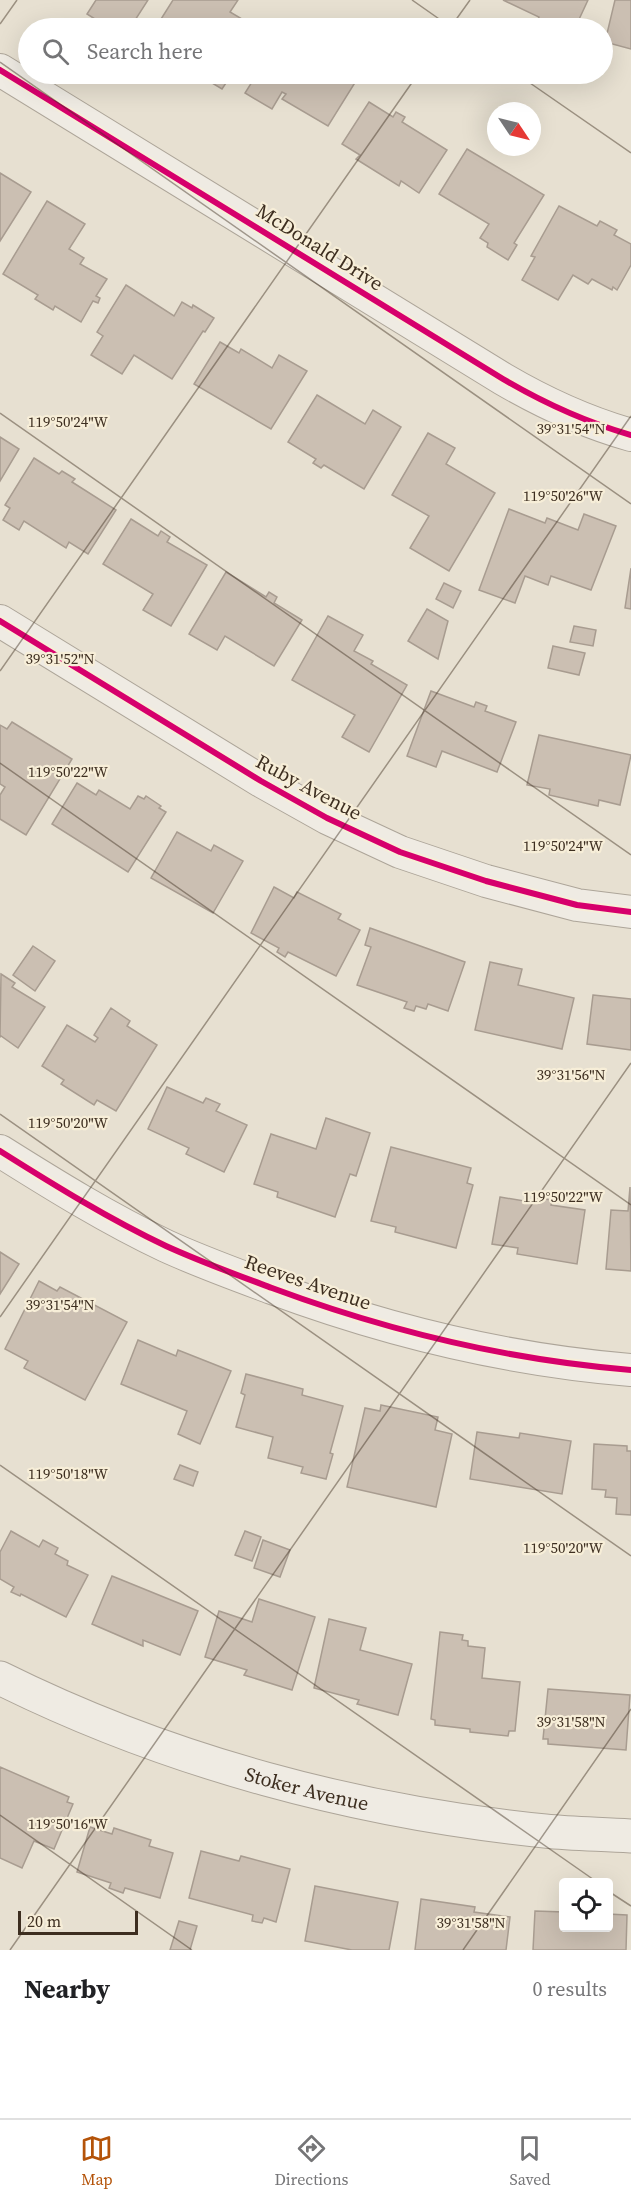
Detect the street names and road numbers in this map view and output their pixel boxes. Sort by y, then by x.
street label: McDonald Drive [251,197,389,297]
street label: Ruby Avenue [251,747,367,827]
street label: Reeves Avenue [241,1247,375,1317]
street label: Stoker Avenue [242,1760,371,1818]

